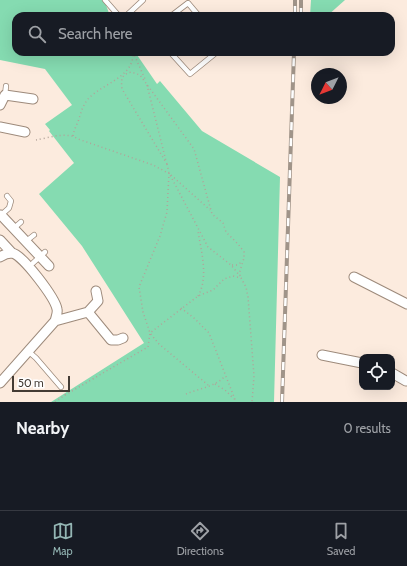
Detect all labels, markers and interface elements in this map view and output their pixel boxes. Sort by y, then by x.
search box [12,12,395,56]
icon: search [26,23,48,45]
text: Search here [58,25,133,43]
north arrow [311,68,347,104]
map controls [359,354,395,390]
button: locate [359,354,395,390]
scale bar [12,374,70,393]
text: 50 m [18,376,44,390]
text: Nearby [16,418,69,438]
text: 0 results [343,420,391,436]
tab: Map [52,520,74,558]
tab: Directions [177,520,224,558]
tab: Saved [327,520,355,558]

